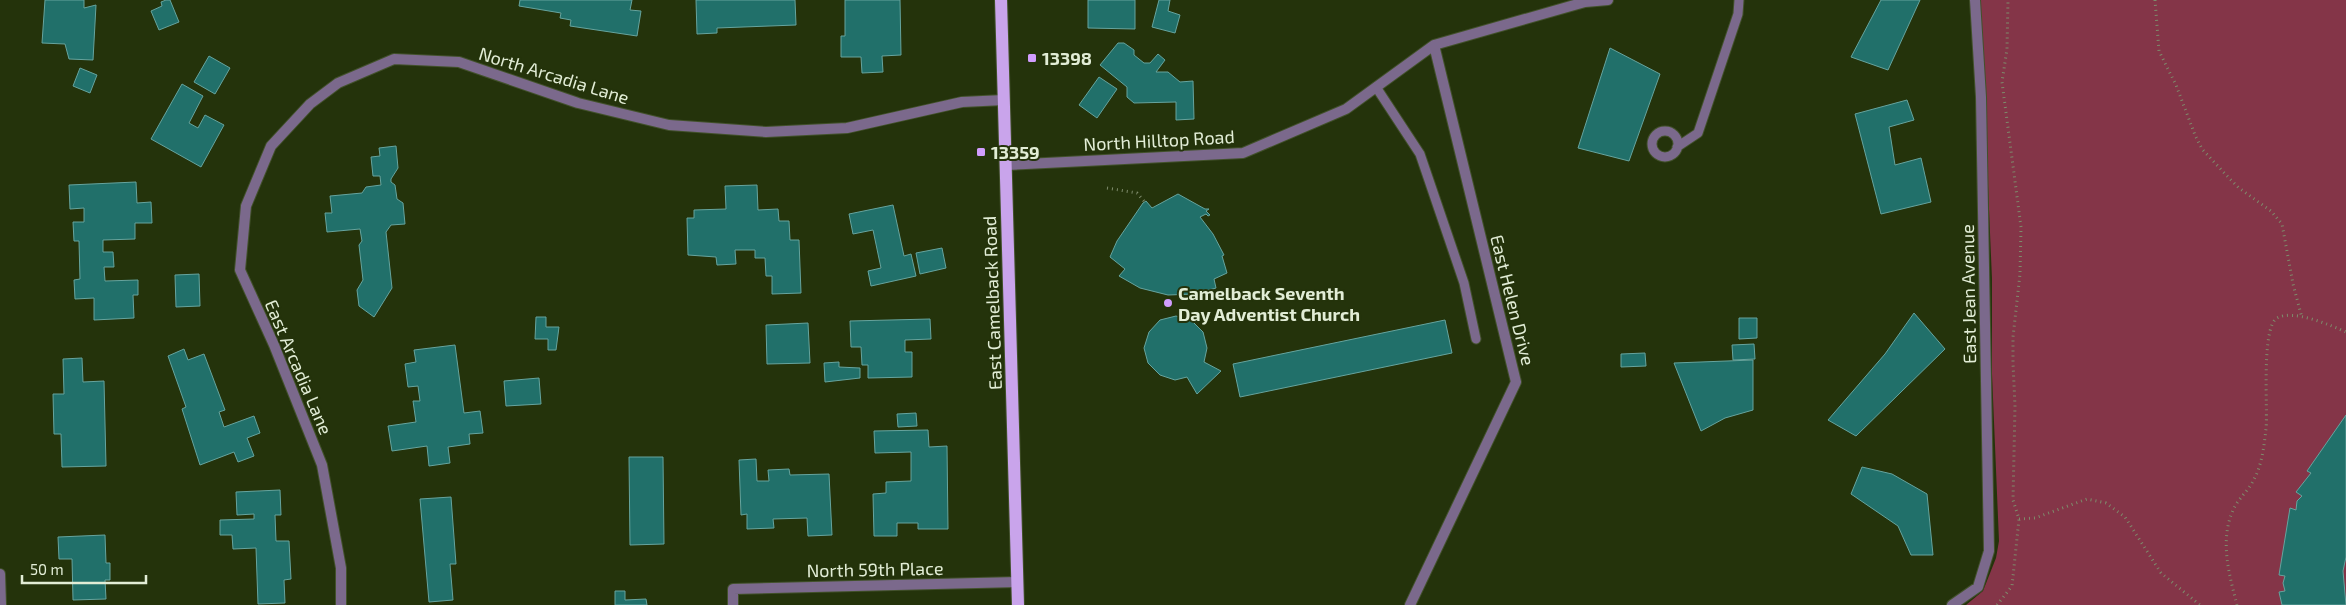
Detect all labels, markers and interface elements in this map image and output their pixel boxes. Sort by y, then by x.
street label: North Arcadia Lane [476,42,632,108]
place label: 13398 [1042,47,1092,69]
marker: 13398 [1026,52,1038,64]
street label: North Hilltop Road [1083,125,1235,155]
place label: 13359 [991,141,1040,163]
marker: 13359 [975,146,987,158]
street label: East Camelback Road [978,216,1006,390]
street label: East Jean Avenue [1956,224,1980,364]
street label: East Helen Drive [1486,232,1540,368]
place label: Camelback Seventh Day Adventist Church [1178,282,1360,325]
street label: East Arcadia Lane [261,296,337,438]
marker: Camelback Seventh Day Adventist Church [1162,297,1174,309]
scale bar [22,552,146,584]
street label: North 59th Place [806,557,944,581]
text: 50 m [30,560,64,578]

